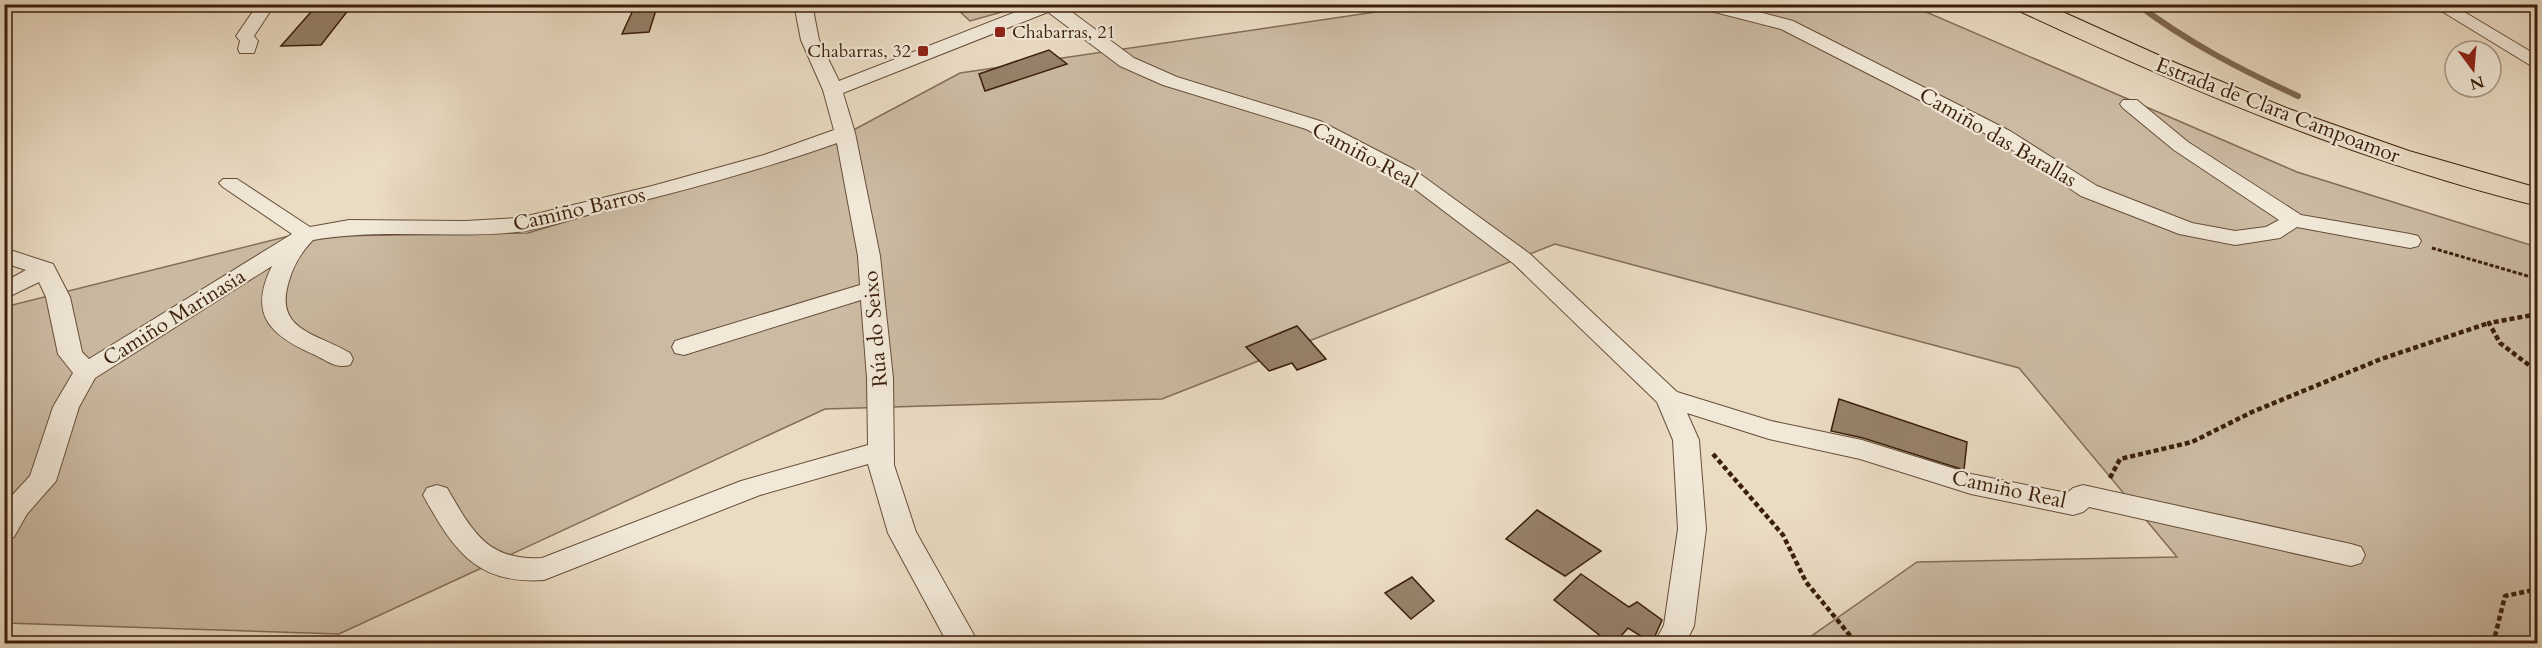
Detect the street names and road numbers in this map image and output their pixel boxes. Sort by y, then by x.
street label: Estrada de Clara Campoamor [2151,50,2405,171]
street label: Camiño das Barallas [1914,80,2082,194]
street label: Camiño Real [1307,115,1423,196]
street label: Camiño Barros [510,180,648,239]
street label: Camiño Marinasia [97,262,251,373]
street label: Rúa do Seixo [856,270,895,388]
street label: Camiño Real [1949,463,2069,516]

